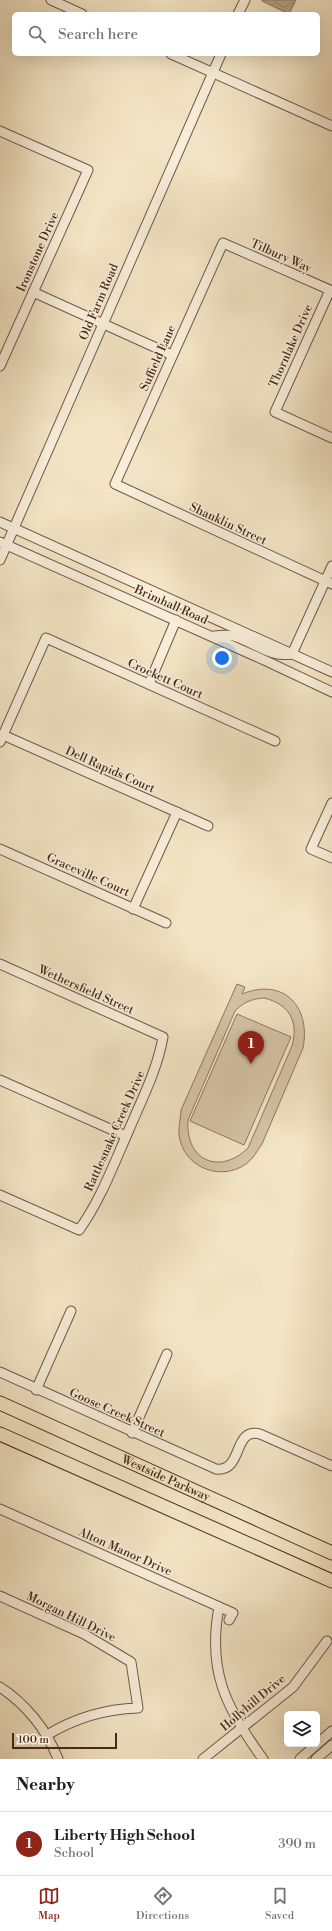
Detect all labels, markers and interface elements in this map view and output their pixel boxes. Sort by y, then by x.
search box [12,12,320,56]
icon: search [26,23,48,45]
text: Search here [58,25,138,44]
street label: Ironstone Drive [14,210,62,294]
street label: Tilbury Way [248,236,314,276]
street label: Old Farm Road [76,261,122,343]
street label: Thornlake Drive [266,302,316,390]
street label: Suffield Lane [137,323,179,393]
street label: Shanklin Street [187,500,270,549]
street label: Brimhall Road [131,582,210,628]
your location [212,648,232,668]
street label: Crockett Court [125,656,206,703]
street label: Dell Rapids Court [63,743,158,797]
street label: Graceville Court [44,850,133,900]
street label: Wethersfield Street [35,962,137,1018]
pin: 1 [238,1031,264,1064]
street label: Rattlesnake Creek Drive [82,1068,148,1194]
street label: Goose Creek Street [67,1385,168,1441]
street label: Westside Parkway [118,1451,213,1505]
street label: Alton Manor Drive [75,1524,174,1579]
street label: Morgan Hill Drive [24,1589,118,1645]
street label: Hollyhill Drive [217,1671,289,1735]
map controls [284,1711,320,1747]
button: layers [284,1711,320,1747]
scale bar [12,1731,117,1750]
text: 100 m [18,1733,49,1747]
text: Nearby [16,1774,75,1796]
text: Liberty High School [54,1826,195,1845]
text: 1 [26,1836,32,1852]
text: 390 m [278,1836,316,1852]
text: School [54,1845,94,1861]
tab: Map [38,1885,60,1923]
tab: Directions [136,1885,189,1923]
tab: Saved [265,1885,294,1923]

